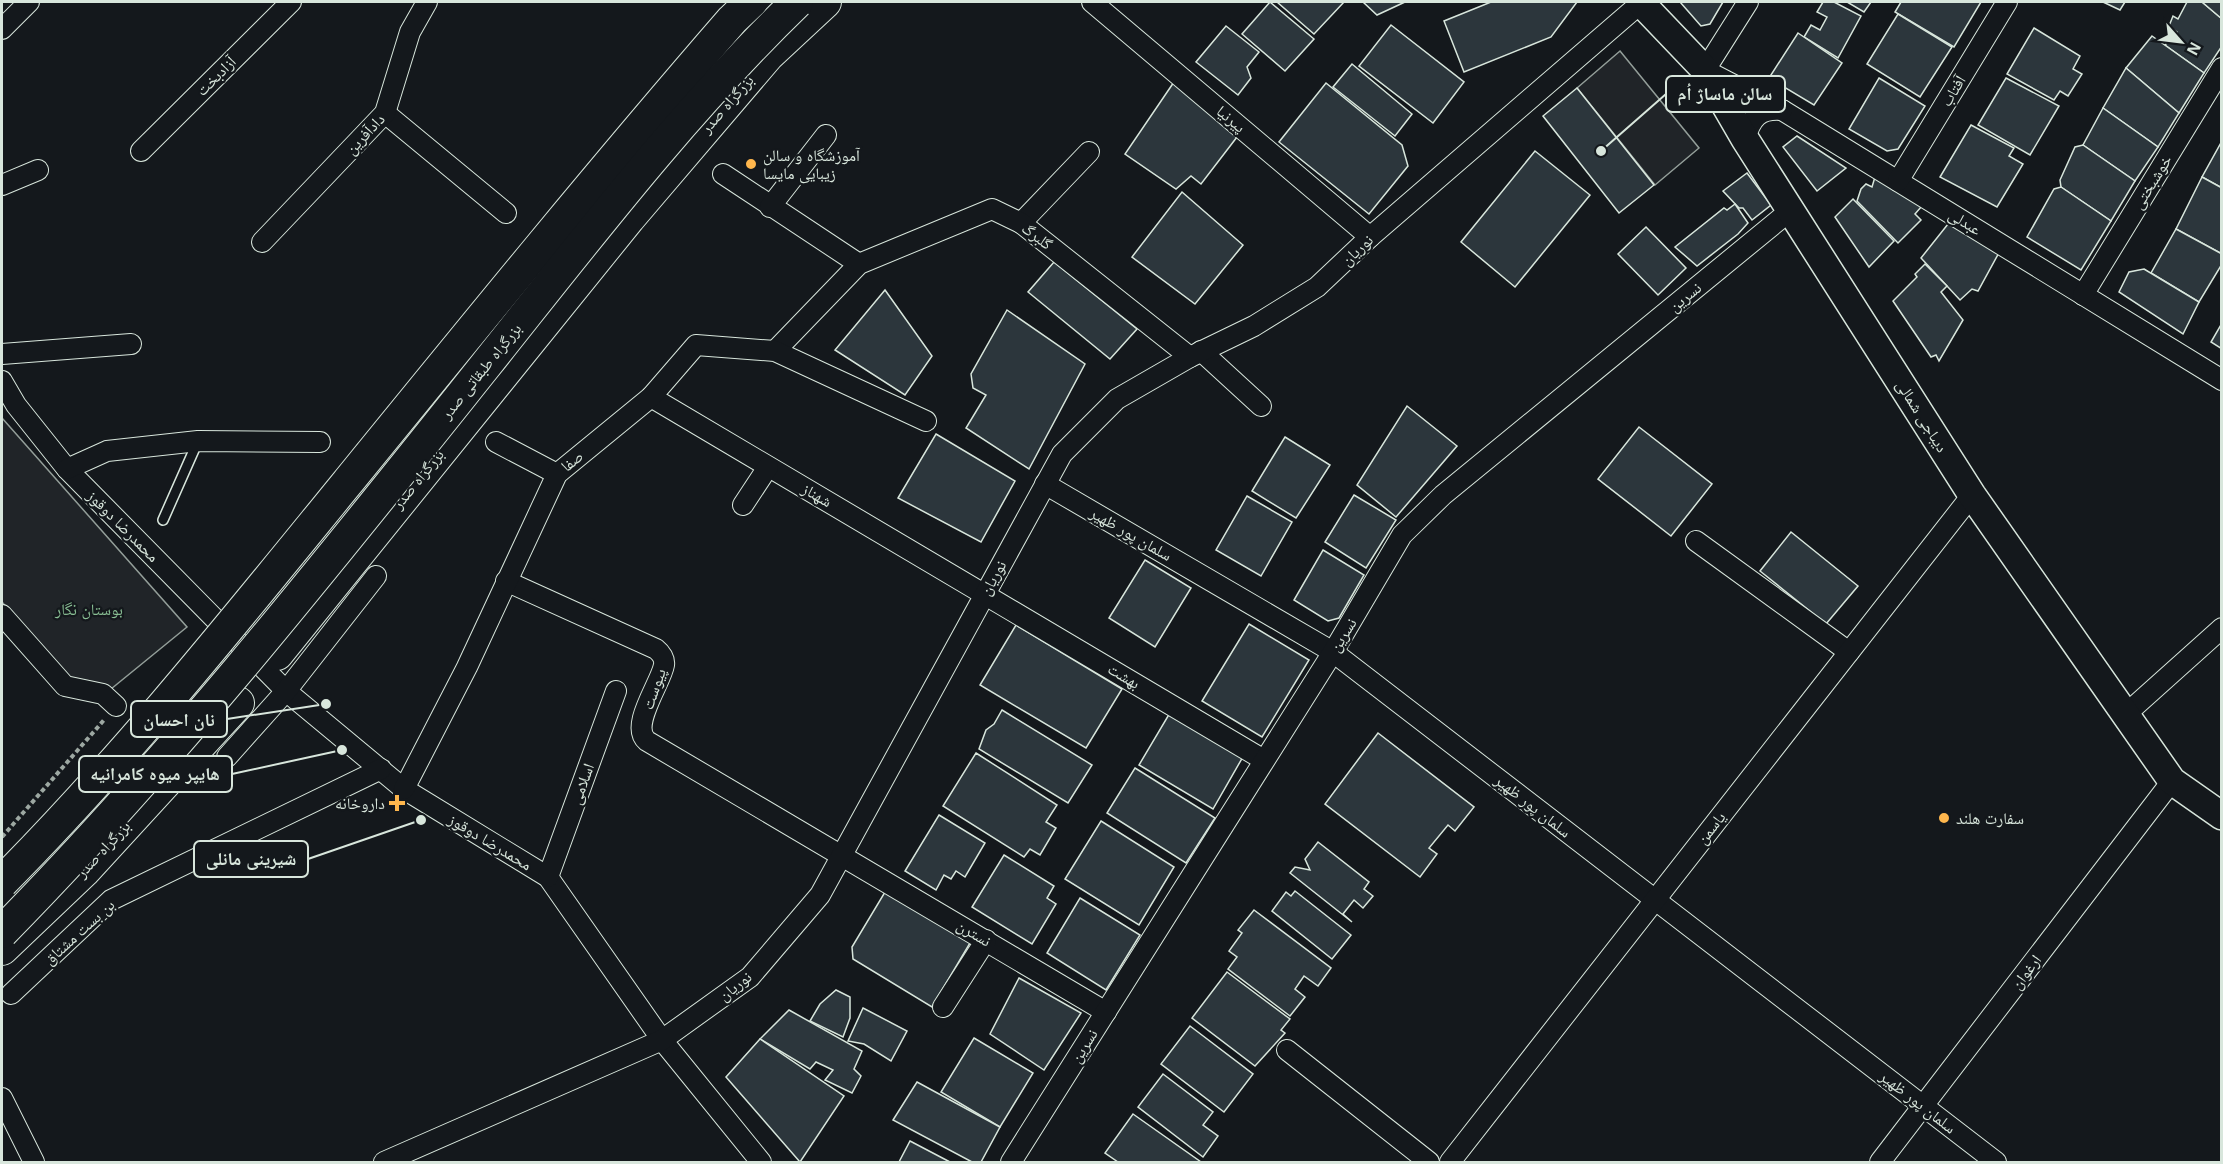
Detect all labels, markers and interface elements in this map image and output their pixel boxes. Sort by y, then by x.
north arrow [2151,12,2211,72]
text: N [2184,40,2204,58]
street label: آزادبخت [193,52,241,100]
street label: بزرگراه صدر [697,72,758,138]
street label: آفتاب [1937,72,1970,110]
callout: سالن ماساژ اُم [1666,76,1785,112]
text: سالن ماساژ اُم [1678,83,1772,106]
street label: پیرنیا [1213,102,1249,137]
street label: دادآفرین [342,110,389,159]
place label: آموزشگاه و سالن زیبایی مایسا [763,147,861,184]
street label: خوشبختی [2129,152,2177,213]
marker: آموزشگاه و سالن زیبایی مایسا [744,157,758,171]
street label: عبدلی [1945,206,1984,240]
street label: گلبرگ [1018,219,1056,254]
street label: نوریان [1338,231,1378,270]
street label: نسرین [1666,279,1706,317]
street label: بزرگراه طبقاتی صدر [437,320,526,424]
street label: دیباجی شمالی [1891,377,1951,456]
street label: بزرگراه صدر [388,446,448,513]
street label: صفا [558,447,586,475]
street label: شهناز [798,479,835,511]
street label: محمدرضا دوقوز [82,486,162,566]
street label: سلمان پور ظهیر [1085,503,1175,566]
street label: نوریان [977,558,1011,599]
park label: بوستان نگار [54,601,123,620]
street label: نسرین [1326,615,1362,656]
street label: بهشت [1104,660,1143,693]
street label: پیوست [639,666,670,712]
callout: نان احسان [131,701,227,737]
text: نان احسان [143,710,215,731]
callout: هایپر میوه کامرانیه [79,756,232,792]
street label: اسلامی [567,761,599,808]
text: هایپر میوه کامرانیه [90,764,220,785]
street label: سلمان پور ظهیر [1490,771,1574,842]
place label: داروخانه [335,795,385,813]
marker: داروخانه [390,796,404,810]
street label: یاسمن [1693,809,1730,849]
street label: محمدرضا دوقوز [444,810,535,874]
place label: سفارت هلند [1956,810,2024,828]
marker: سفارت هلند [1937,811,1951,825]
street label: بزرگراه صدر [72,817,134,882]
callout: شیرینی مانلی [194,841,308,877]
text: شیرینی مانلی [206,849,296,870]
street label: بن بست مشتاق [40,896,119,970]
street label: نسترن [953,916,994,951]
street label: ارغوان [2008,951,2046,994]
street label: نوریان [715,968,756,1006]
street label: نسرین [1067,1026,1103,1067]
street label: سلمان پور ظهیر [1875,1067,1959,1138]

